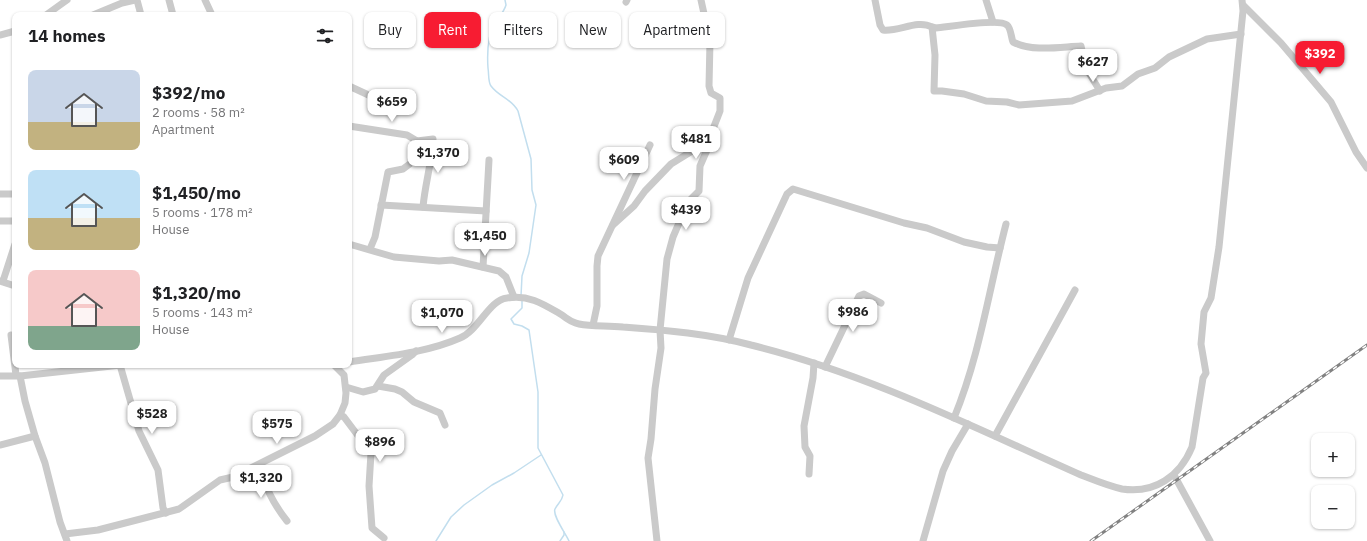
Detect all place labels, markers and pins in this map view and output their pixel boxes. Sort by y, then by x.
pin: $392 [1296,41,1344,75]
pin: $627 [1069,49,1117,83]
pin: $659 [368,89,416,123]
pin: $481 [672,126,720,160]
pin: $1,370 [405,140,471,174]
pin: $609 [600,147,648,181]
pin: $439 [662,197,710,231]
pin: $1,450 [452,223,518,257]
pin: $986 [829,299,877,333]
pin: $1,070 [409,300,475,334]
pin: $528 [128,401,176,435]
pin: $575 [253,411,301,445]
pin: $896 [356,429,404,463]
pin: $1,320 [228,465,294,499]

